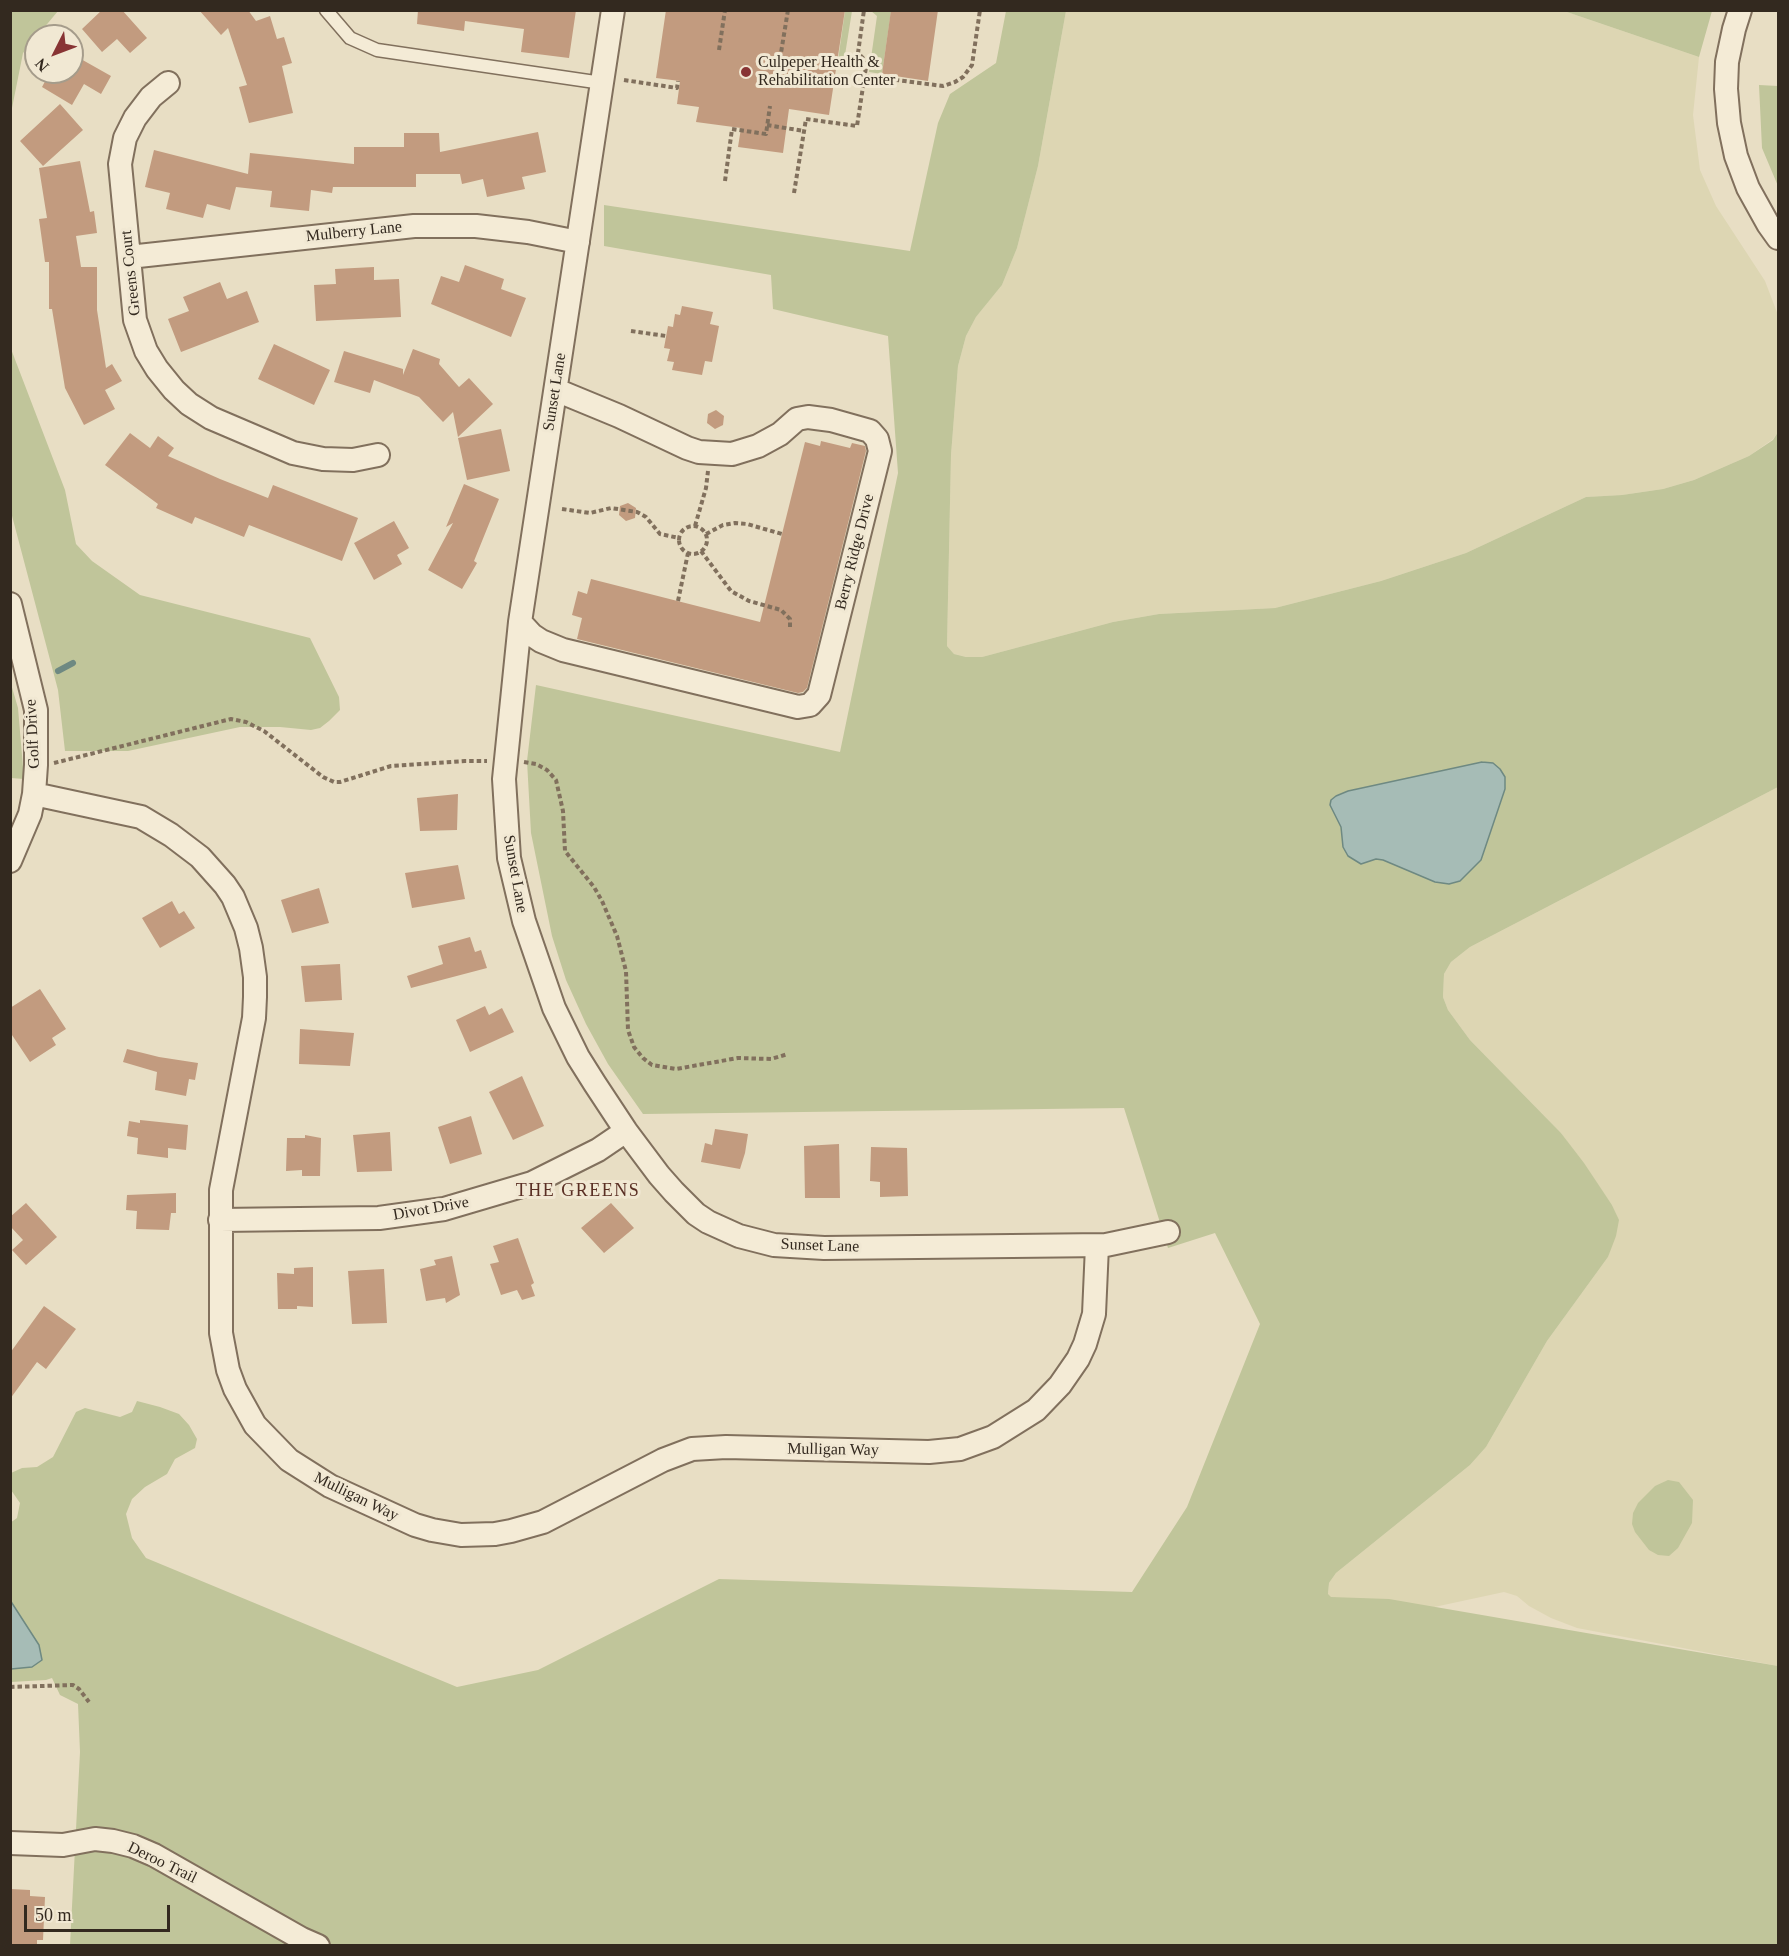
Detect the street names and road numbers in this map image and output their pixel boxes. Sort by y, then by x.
street label: Mulberry Lane [305,217,403,247]
street label: Greens Court [117,229,145,317]
street label: Sunset Lane [539,352,571,432]
street label: Berry Ridge Drive [831,492,879,612]
street label: Golf Drive [22,699,44,769]
street label: Sunset Lane [499,834,531,914]
street label: Divot Drive [391,1193,471,1225]
street label: Sunset Lane [780,1235,860,1257]
street label: Mulligan Way [787,1440,879,1460]
street label: Mulligan Way [311,1468,401,1526]
street label: Deroo Trail [124,1838,200,1888]

